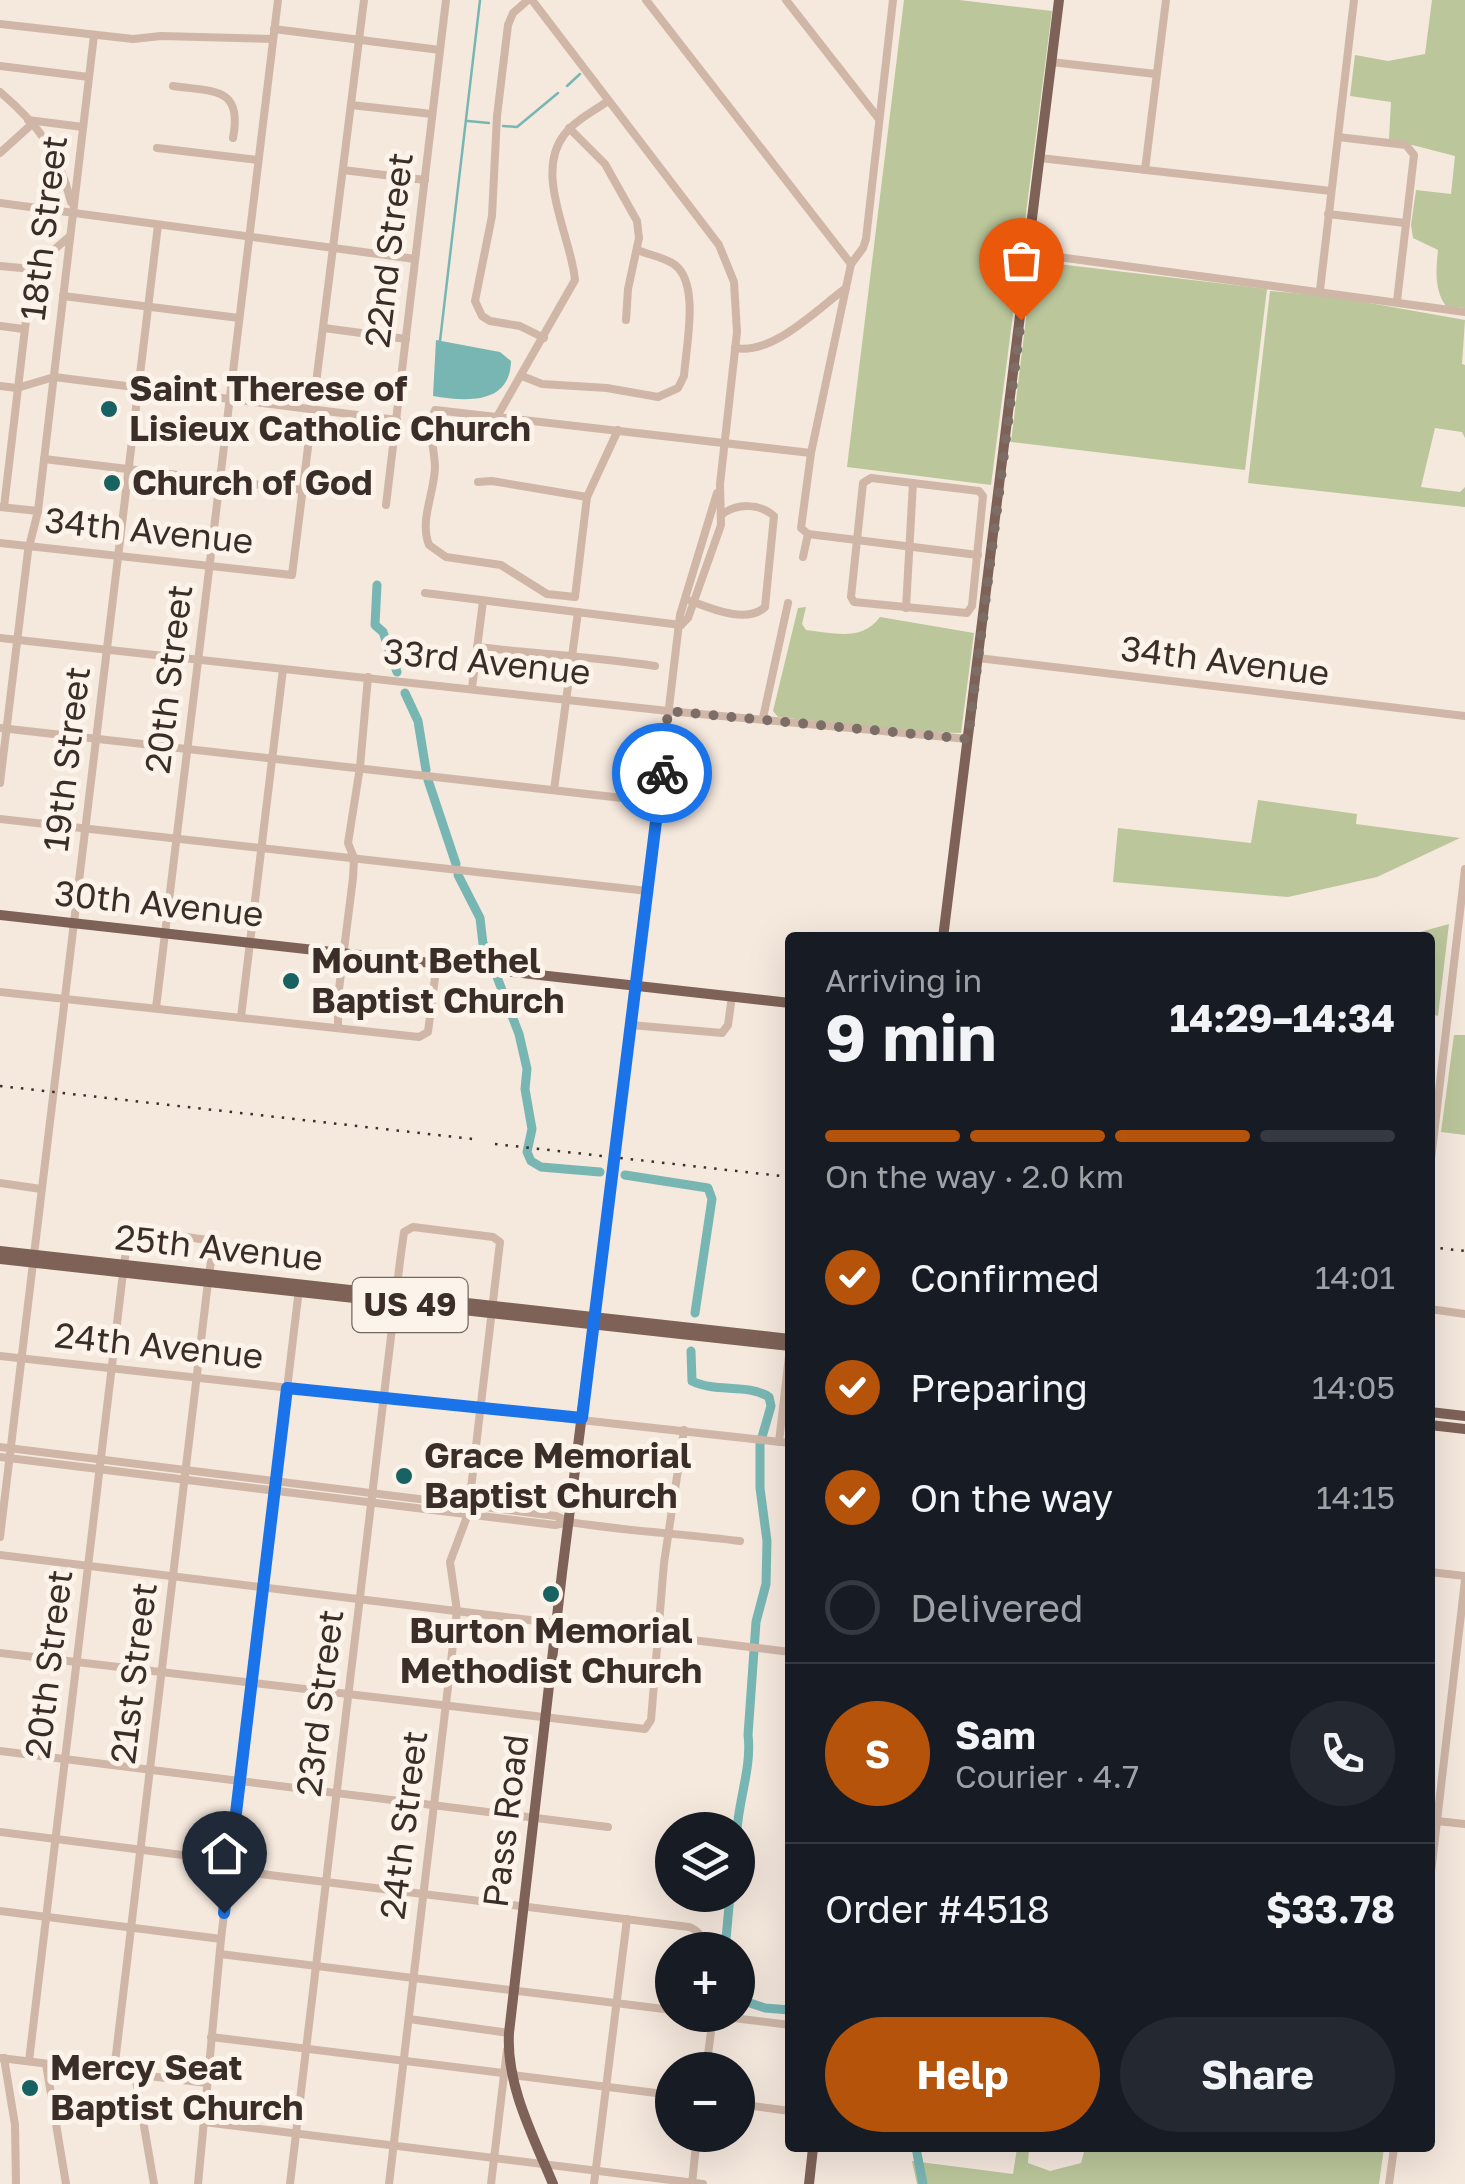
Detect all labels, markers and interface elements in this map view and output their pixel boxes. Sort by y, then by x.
street label: 18th Street [11,133,75,323]
street label: 22nd Street [355,150,421,350]
pin [979,218,1064,321]
icon: bag [994,233,1049,288]
place label: Saint Therese of Lisieux Catholic Church [129,367,531,449]
marker: Saint Therese of Lisieux Catholic Church [98,398,120,420]
place label: Church of God [132,461,373,503]
marker: Church of God [101,472,123,494]
street label: 34th Avenue [43,498,256,562]
street label: 20th Street [136,582,200,776]
street label: 34th Avenue [1119,626,1332,694]
street label: 33rd Avenue [381,629,593,693]
street label: 19th Street [34,664,98,854]
courier [612,723,712,823]
icon: bike [635,746,690,801]
street label: 30th Avenue [52,871,266,935]
place label: Mount Bethel Baptist Church [311,939,564,1021]
text: Arriving in [825,961,982,999]
marker: Mount Bethel Baptist Church [280,970,302,992]
text: 14:29–14:34 [1170,995,1395,1040]
text: 9 min [825,997,997,1075]
text: On the way · 2.0 km [825,1157,1124,1195]
street label: 25th Avenue [113,1215,325,1279]
icon: check [825,1250,880,1305]
text: Confirmed [910,1255,1100,1300]
text: 14:01 [1315,1258,1395,1296]
road number: US 49 [352,1278,468,1332]
street label: 24th Avenue [53,1313,265,1377]
icon: check [825,1360,880,1415]
text: Preparing [910,1365,1088,1410]
text: 14:05 [1312,1368,1395,1406]
place label: Grace Memorial Baptist Church [424,1434,692,1516]
marker: Grace Memorial Baptist Church [393,1465,415,1487]
icon: check [825,1470,880,1525]
text: On the way [910,1475,1113,1520]
text: 14:15 [1316,1478,1395,1516]
street label: 20th Street [16,1567,80,1761]
street label: 21st Street [101,1580,165,1766]
marker: Burton Memorial Methodist Church [540,1583,562,1605]
text: Delivered [910,1585,1083,1630]
street label: 23rd Street [287,1607,351,1799]
place label: Burton Memorial Methodist Church [400,1609,702,1691]
button: phone [1290,1701,1395,1806]
text: Sam [955,1712,1036,1757]
street label: 24th Street [371,1728,435,1921]
text: S [865,1731,890,1776]
street label: Pass Road [474,1732,536,1910]
text: Courier · 4.7 [955,1757,1139,1795]
pin [182,1811,267,1914]
map controls [655,1812,755,2152]
button: layers [655,1812,755,1912]
icon: home [197,1826,252,1881]
text: Order #4518 [825,1886,1050,1931]
text: $33.78 [1266,1886,1395,1931]
button: + [655,1932,755,2032]
button: Help [825,2017,1100,2132]
button: Share [1120,2017,1395,2132]
place label: Mercy Seat Baptist Church [50,2046,303,2128]
button: − [655,2052,755,2152]
marker: Mercy Seat Baptist Church [19,2077,41,2099]

